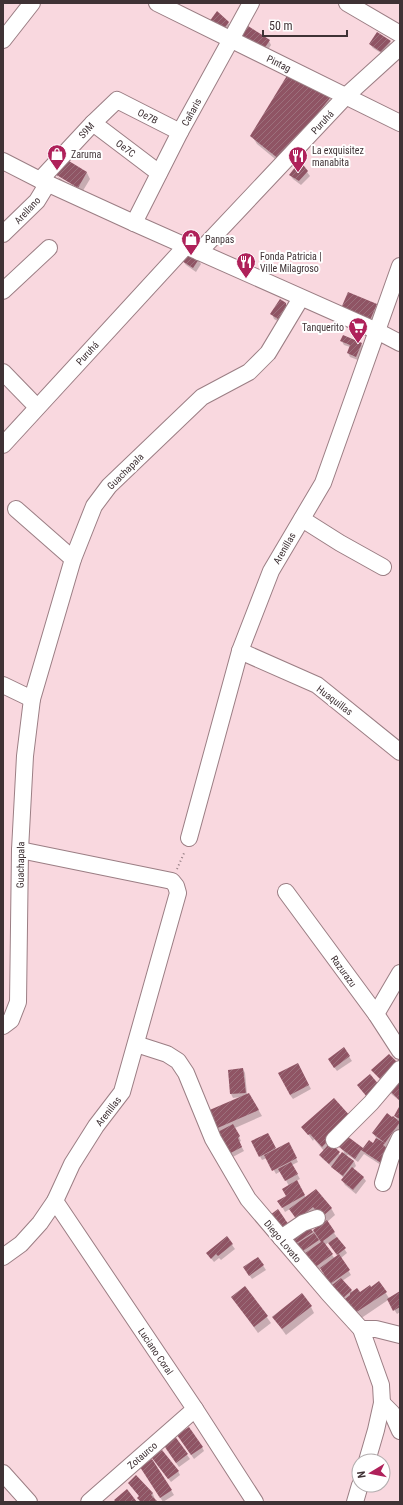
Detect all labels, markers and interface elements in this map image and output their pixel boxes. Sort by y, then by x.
scale bar [263,12,347,38]
text: 50 m [269,19,293,33]
street label: Pintag [265,53,293,74]
street label: Cañaris [179,96,204,128]
street label: Oe7B [136,107,160,126]
street label: Puruhá [309,108,336,136]
street label: S9M [76,120,96,141]
street label: Oe7C [114,138,138,159]
shop icon: Zaruma [46,143,68,171]
restaurant icon: La exquisitez manabita [287,145,309,173]
place label: La exquisitez manabita [312,145,364,168]
place label: Zaruma [71,149,101,160]
street label: Arellano [12,195,43,226]
shop icon: Panpas [180,228,202,256]
place label: Panpas [205,234,235,245]
restaurant icon: Fonda Patricia | Ville Milagroso [235,251,257,279]
place label: Fonda Patricia | Ville Milagroso [260,251,322,274]
supermarket icon: Tanquerito [347,316,369,344]
place label: Tanquerito [302,322,344,333]
street label: Puruhá [74,339,101,367]
street label: Guachapala [105,451,146,492]
street label: Arenillas [271,530,298,566]
street label: Huaquillas [315,683,355,718]
street label: Guachapala [15,841,26,888]
street label: Razurazu [329,953,359,989]
street label: Arenillas [93,1094,124,1128]
street label: Diego Lovato [262,1218,303,1265]
street label: Luciano Coral [136,1326,175,1377]
street label: Zotaurco [125,1440,159,1471]
north arrow [351,1453,391,1493]
text: N [355,1470,369,1479]

